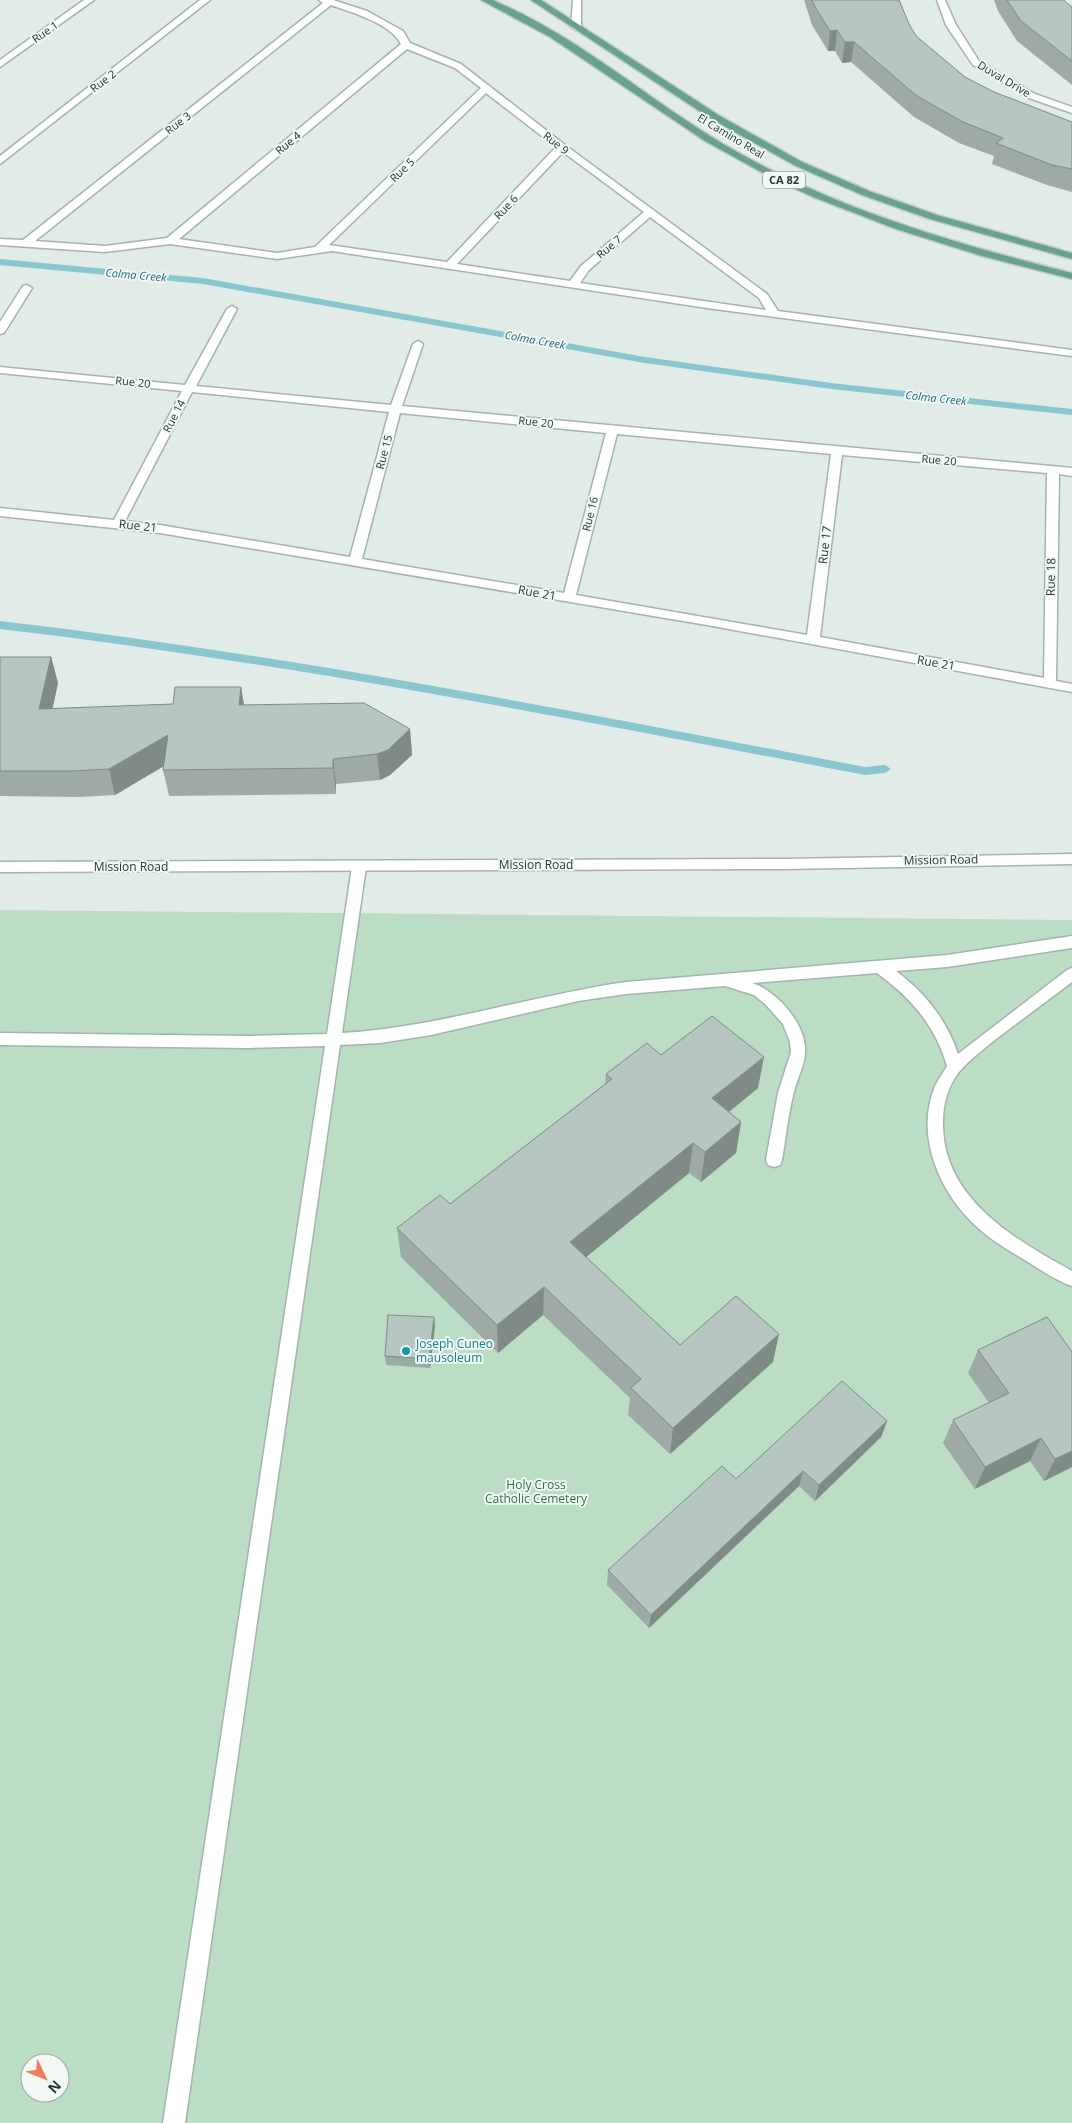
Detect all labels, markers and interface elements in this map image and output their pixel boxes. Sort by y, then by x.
street label: Rue 1 [29,17,61,46]
street label: Duval Drive [975,57,1033,100]
street label: Rue 2 [87,66,119,95]
street label: Rue 3 [162,108,194,137]
street label: El Camino Real [695,110,768,162]
street label: Rue 4 [272,127,304,158]
street label: Rue 9 [540,128,572,157]
street label: Rue 5 [386,154,417,185]
road number: CA 82 [763,172,805,188]
street label: Rue 6 [490,191,521,222]
street label: Rue 7 [593,232,625,262]
water label: Colma Creek [105,264,168,285]
water label: Colma Creek [504,327,567,352]
street label: Rue 20 [115,372,151,391]
water label: Colma Creek [905,387,968,408]
street label: Rue 14 [159,396,189,435]
street label: Rue 20 [518,412,554,431]
street label: Rue 15 [372,433,395,471]
street label: Rue 20 [921,450,957,469]
street label: Rue 16 [578,495,601,533]
street label: Rue 21 [118,515,158,536]
street label: Rue 17 [814,525,835,565]
street label: Rue 18 [1042,558,1059,596]
street label: Rue 21 [517,581,557,604]
street label: Rue 21 [916,651,956,674]
street label: Mission Road [904,850,978,869]
street label: Mission Road [499,856,573,873]
street label: Mission Road [94,858,168,875]
place label: Joseph Cuneo mausoleum [415,1335,493,1366]
marker: Joseph Cuneo mausoleum [400,1345,412,1357]
park label: Holy Cross Catholic Cemetery [485,1476,588,1507]
north arrow [20,2053,70,2103]
text: N [44,2077,66,2098]

